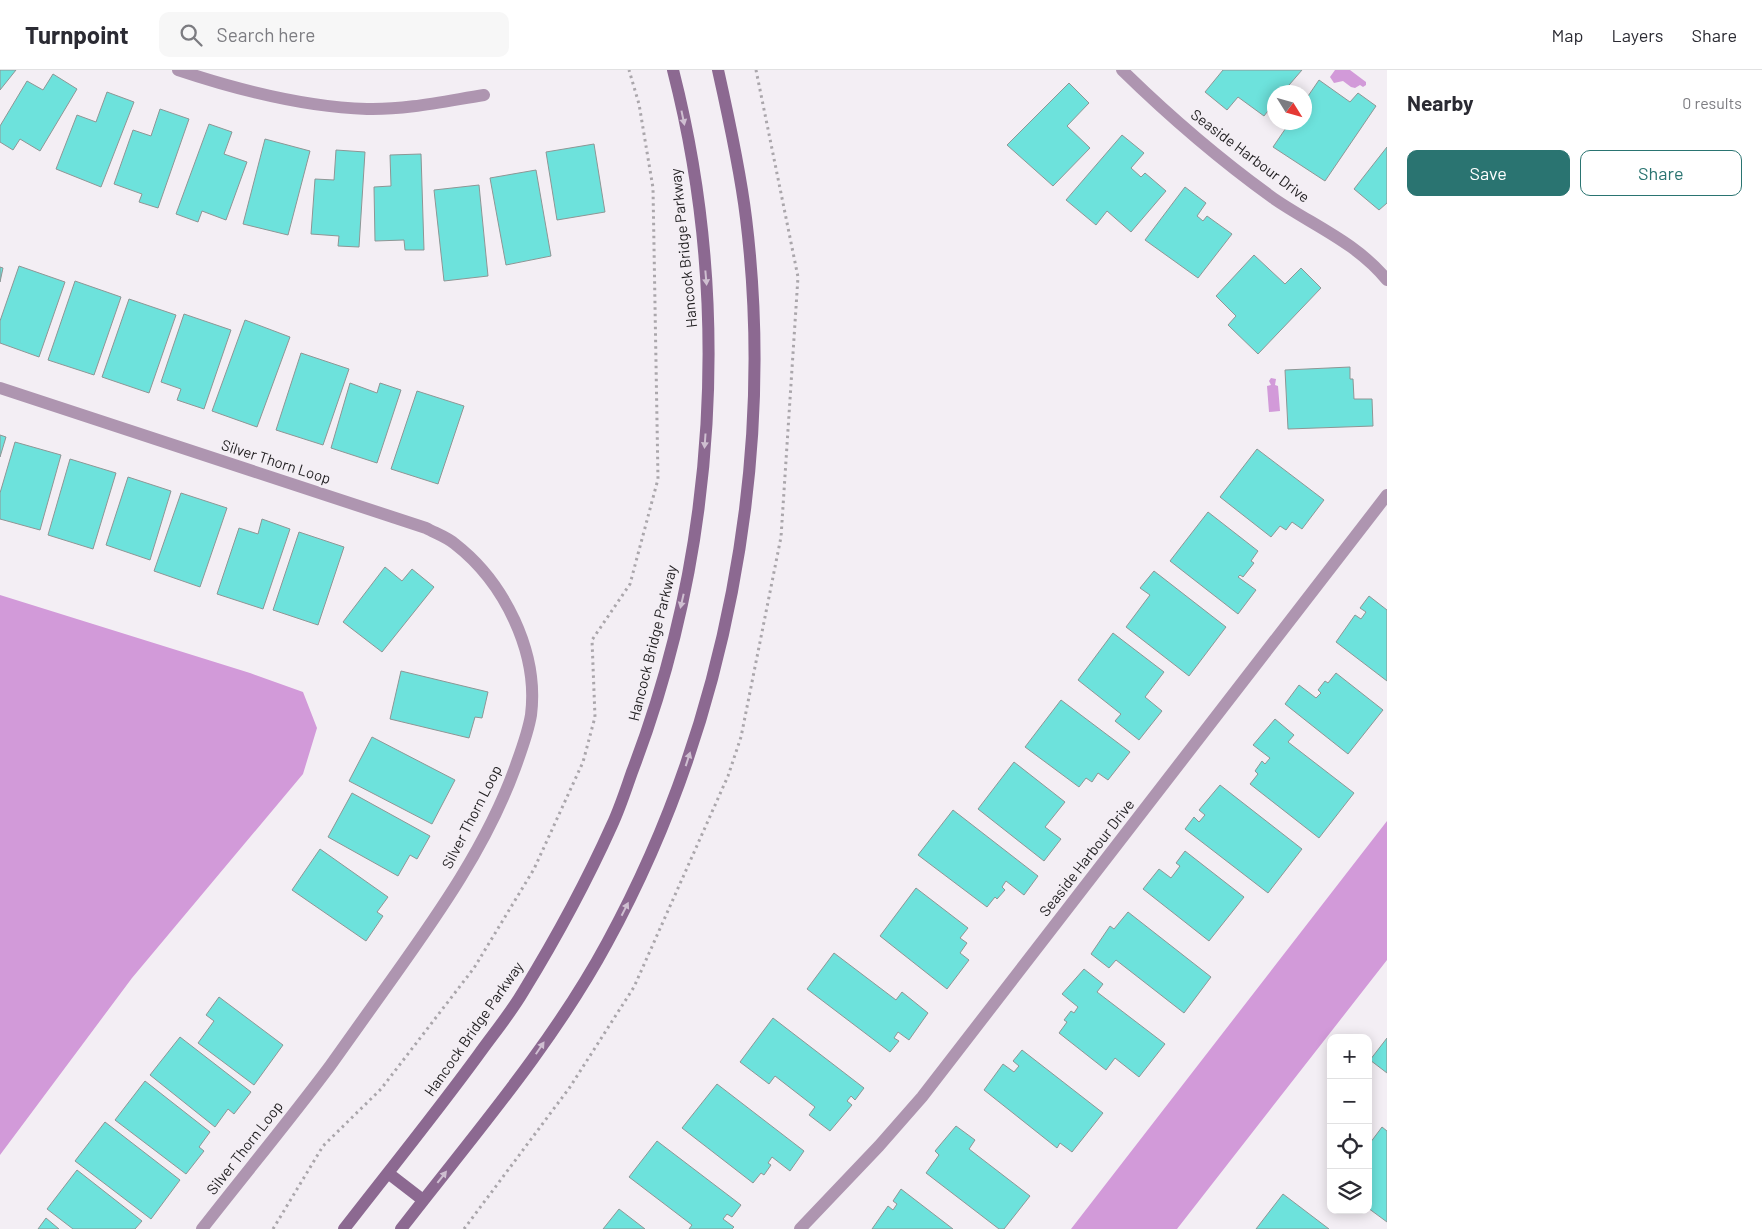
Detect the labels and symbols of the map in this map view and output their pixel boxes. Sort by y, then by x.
north arrow [1267,85,1312,130]
street label: Seaside Harbour Drive [1188,105,1313,206]
one-way arrow [680,110,688,126]
street label: Hancock Bridge Parkway [666,167,700,329]
one-way arrow [702,271,710,287]
one-way arrow [701,433,709,449]
street label: Silver Thorn Loop [219,435,333,487]
street label: Hancock Bridge Parkway [624,563,680,723]
one-way arrow [678,594,686,609]
one-way arrow [684,752,692,767]
street label: Silver Thorn Loop [437,762,505,871]
street label: Seaside Harbour Drive [1035,795,1138,920]
one-way arrow [621,902,629,916]
street label: Hancock Bridge Parkway [420,958,527,1099]
one-way arrow [536,1041,545,1054]
street label: Silver Thorn Loop [202,1097,286,1198]
one-way arrow [436,1170,447,1183]

